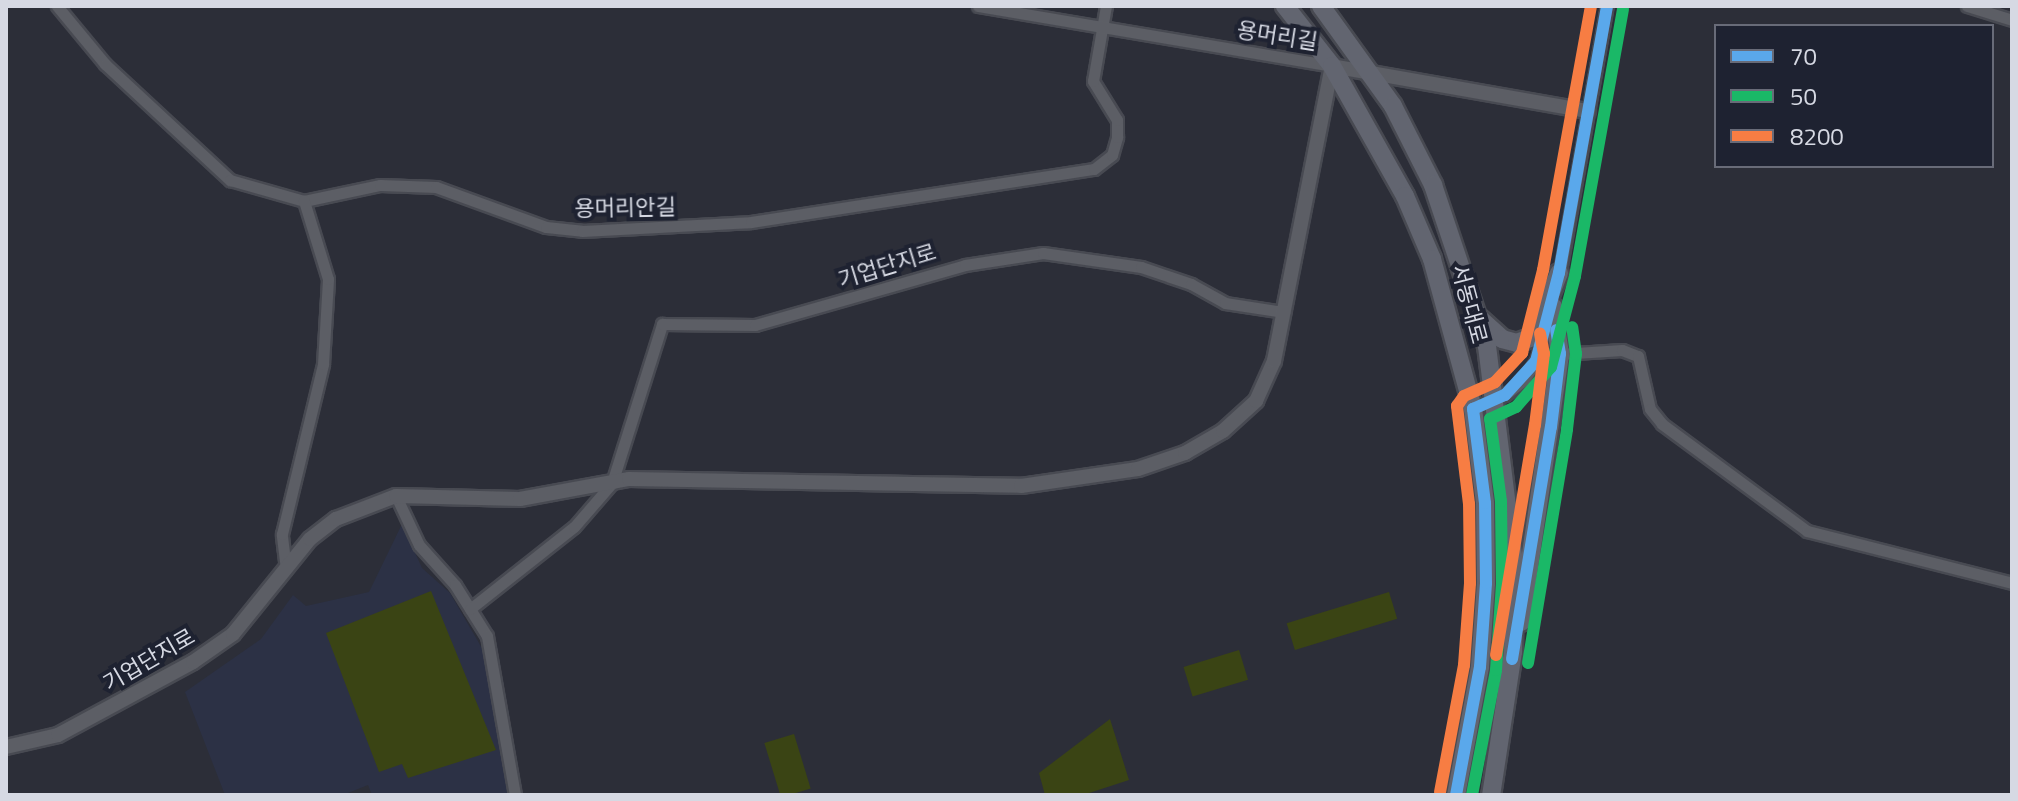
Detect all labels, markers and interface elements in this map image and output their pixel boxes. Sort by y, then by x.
street label: 용머리길 [1235,17,1319,55]
legend [1714,24,1994,168]
text: 70 [1790,38,1817,74]
text: 50 [1790,78,1817,114]
text: 8200 [1790,118,1844,154]
street label: 용머리안길 [574,194,676,222]
street label: 기업단지로 [835,239,939,293]
street label: 서동대로 [1446,261,1492,347]
street label: 기업단지로 [99,623,199,697]

